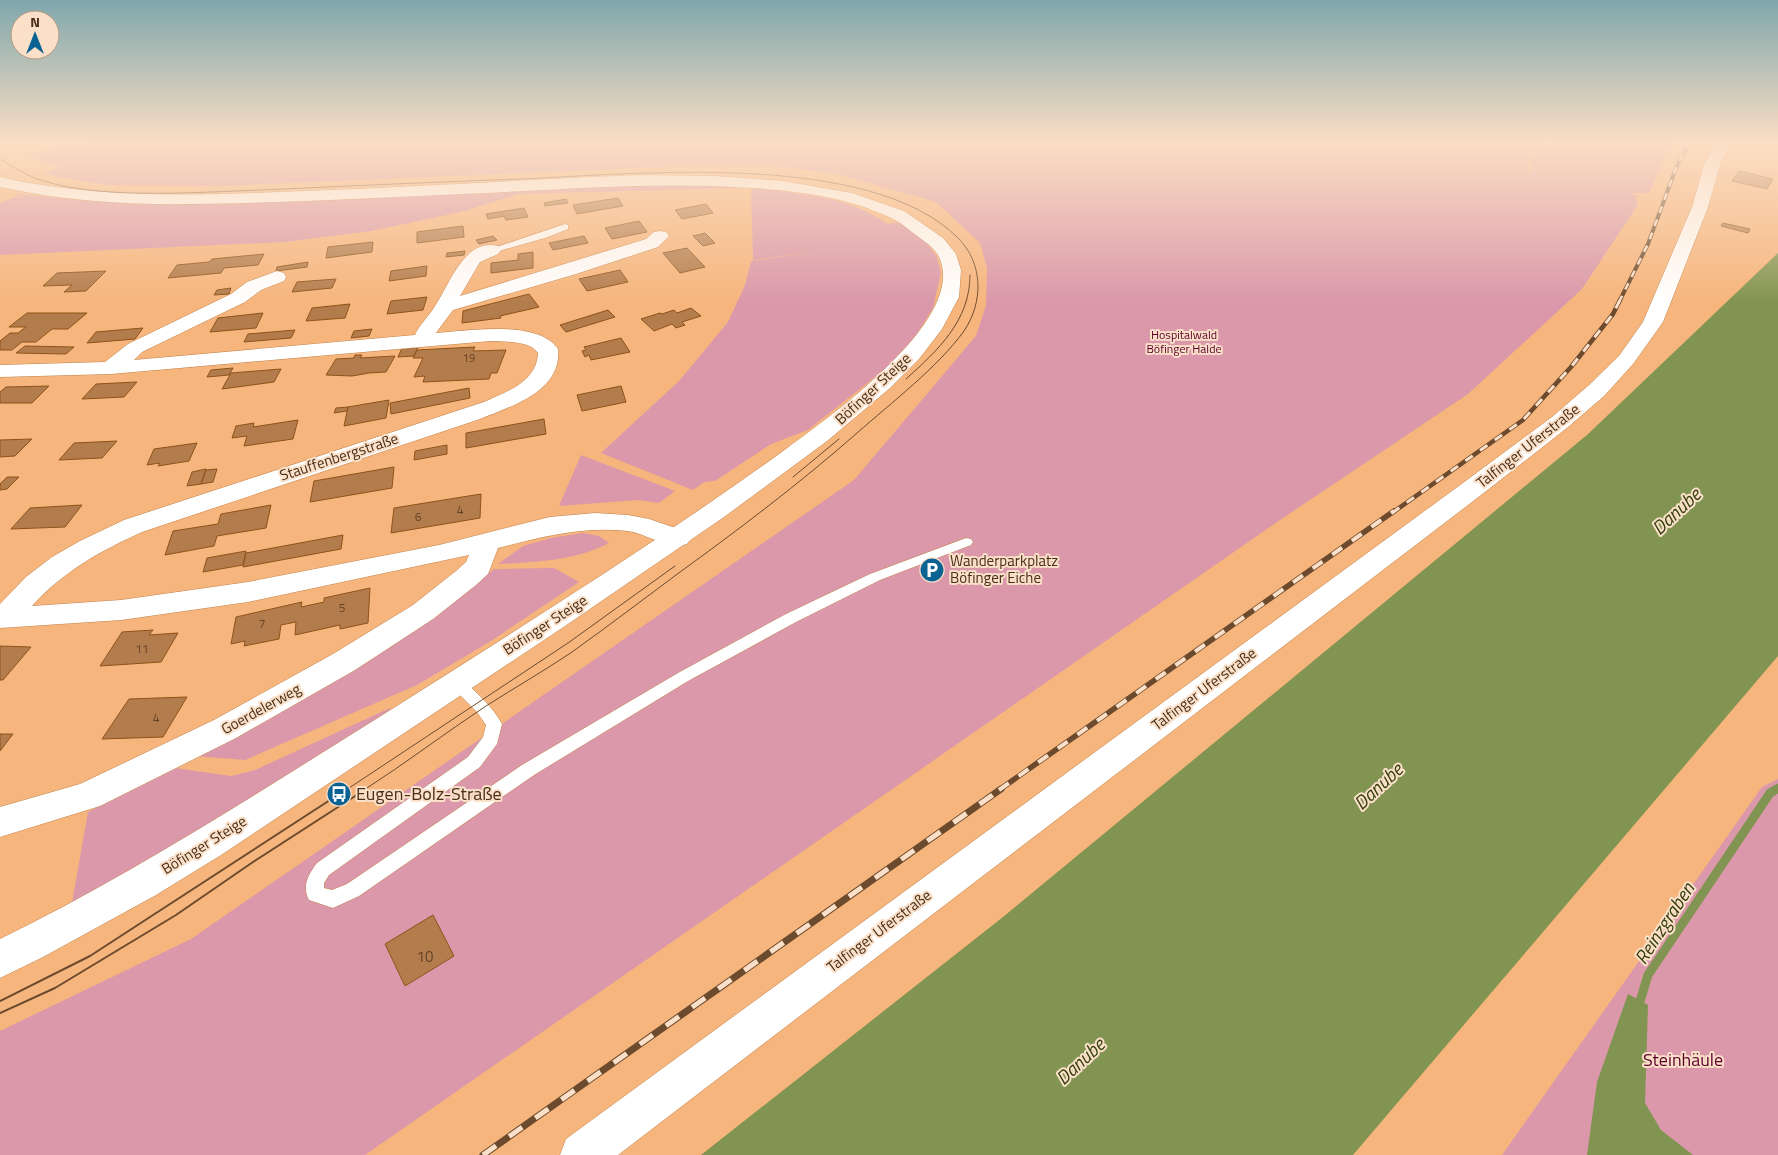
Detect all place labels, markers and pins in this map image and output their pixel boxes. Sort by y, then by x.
place label: Wanderparkplatz Böfinger Eiche [950,549,1058,589]
parking icon: Wanderparkplatz Böfinger Eiche [919,557,945,583]
place label: Eugen-Bolz-Straße [356,780,502,807]
bus stop icon: Eugen-Bolz-Straße [326,781,352,807]

